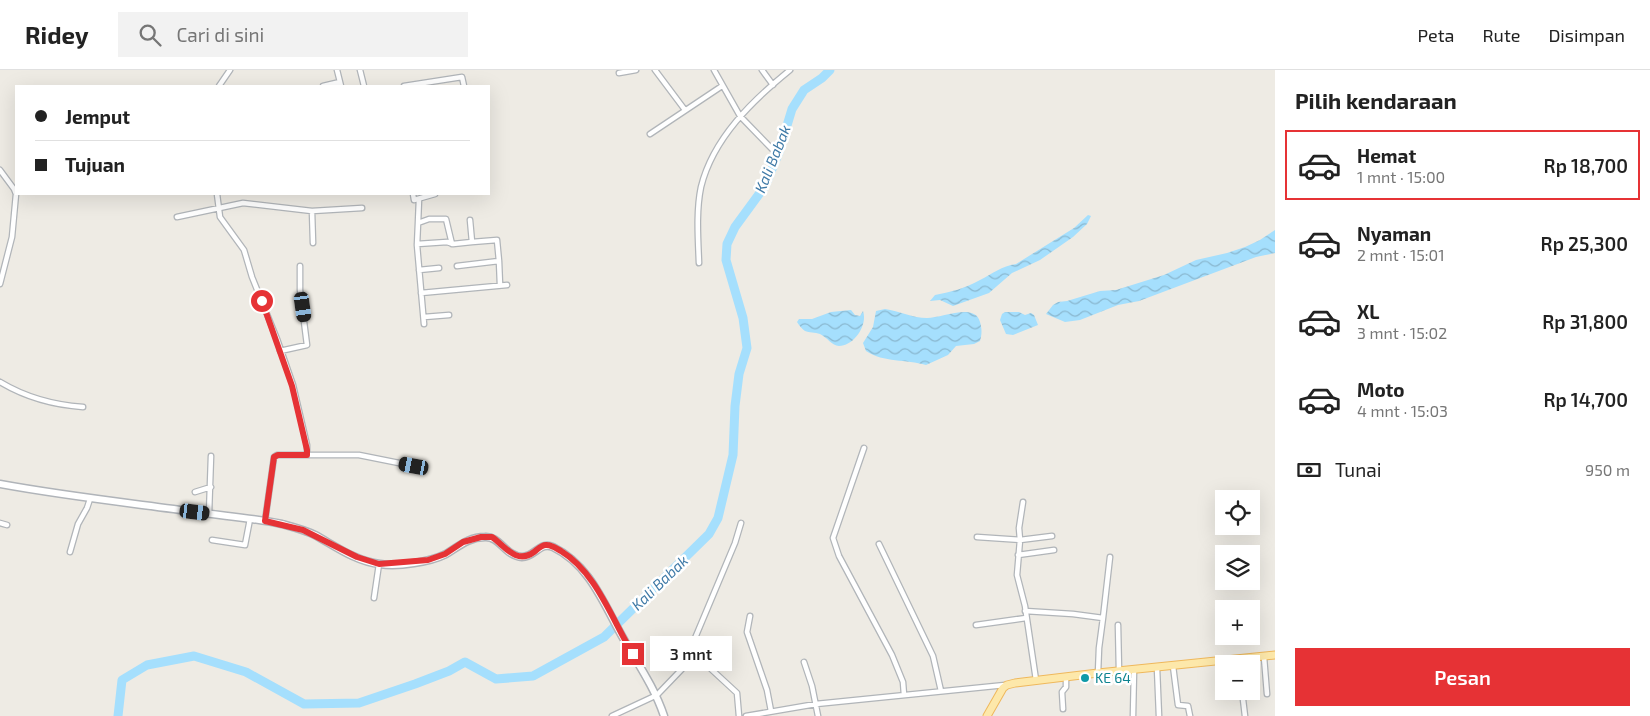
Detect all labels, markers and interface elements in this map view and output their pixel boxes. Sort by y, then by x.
search box [118,12,468,57]
text: Ridey [25,20,88,49]
icon: search [136,21,164,49]
text: Cari di sini [176,23,264,46]
text: Peta [1418,24,1455,46]
text: Rute [1483,24,1520,46]
text: Disimpan [1548,24,1625,46]
text: Pilih kendaraan [1295,87,1457,113]
text: Jemput [65,105,130,128]
water label: Kali Babak [750,122,794,195]
icon: car [1297,143,1342,188]
text: Hemat [1357,144,1416,167]
text: Tujuan [65,153,125,176]
text: Rp 18,700 [1544,154,1628,177]
text: 1 mnt · 15:00 [1357,167,1445,186]
icon: car [1297,221,1342,266]
text: Nyaman [1357,222,1431,245]
text: Rp 25,300 [1541,232,1628,255]
text: 2 mnt · 15:01 [1357,245,1445,264]
route start [251,290,273,312]
car [293,291,312,323]
icon: car [1297,299,1342,344]
text: XL [1357,300,1379,323]
text: Rp 31,800 [1542,310,1628,333]
text: 3 mnt · 15:02 [1357,323,1447,342]
icon: car [1297,377,1342,422]
text: Moto [1357,378,1405,401]
text: Rp 14,700 [1543,388,1628,411]
text: 4 mnt · 15:03 [1357,401,1448,420]
car [397,456,430,476]
icon: cash [1295,456,1323,484]
text: Tunai [1335,458,1381,481]
text: 950 m [1585,460,1630,479]
map controls [1215,490,1260,700]
button: locate [1215,490,1260,535]
car [179,503,210,521]
button: layers [1215,545,1260,590]
water label: Kali Babak [627,551,691,614]
button: + [1215,600,1260,645]
callout: 3 mnt [650,636,733,672]
route end [622,643,644,665]
text: 3 mnt [670,644,712,663]
button: Pesan [1295,648,1630,706]
button: − [1215,655,1260,700]
place label: KE 64 [1095,669,1131,686]
marker: KE 64 [1079,672,1091,684]

